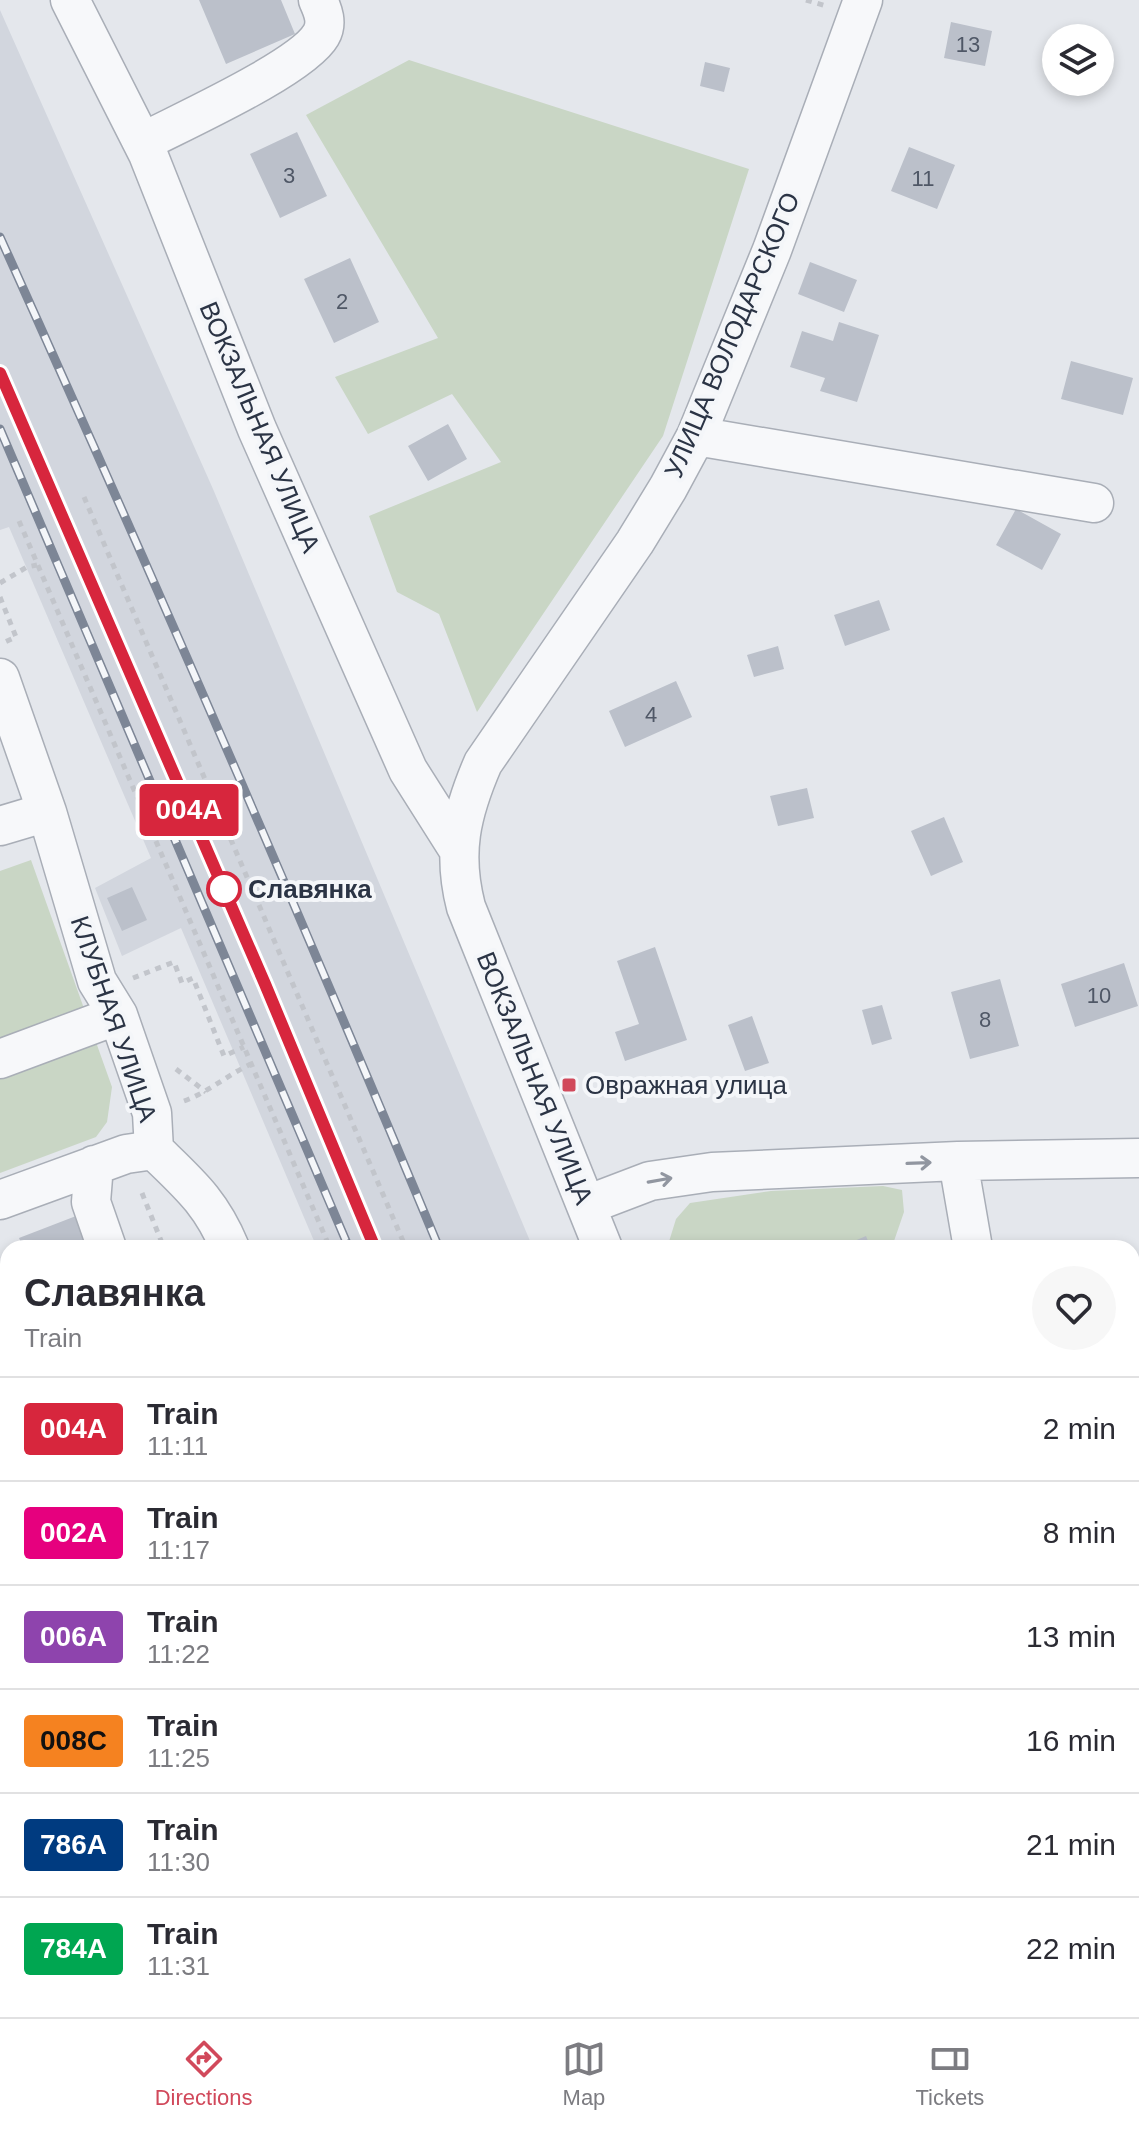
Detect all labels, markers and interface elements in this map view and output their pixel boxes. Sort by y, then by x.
map controls [1042,24,1114,96]
button: layers [1042,24,1114,96]
house number: 13 [956,32,980,57]
house number: 3 [283,163,295,188]
house number: 11 [912,166,934,191]
street label: УЛИЦА ВОЛОДАРСКОГО [658,188,806,482]
house number: 2 [336,289,348,314]
street label: ВОКЗАЛЬНАЯ УЛИЦА [194,297,327,557]
house number: 4 [645,702,657,727]
line badge: 004А [133,784,245,836]
text: 004А [156,794,222,825]
marker: Славянка [207,872,241,906]
place label: Славянка [248,874,372,904]
street label: КЛУБНАЯ УЛИЦА [65,912,164,1127]
street label: ВОКЗАЛЬНАЯ УЛИЦА [471,947,600,1209]
house number: 10 [1087,983,1111,1008]
house number: 8 [979,1007,991,1032]
place label: Овражная улица [585,1070,787,1100]
marker: Овражная улица [560,1076,578,1094]
one-way arrow [905,1155,932,1170]
one-way arrow [647,1171,672,1186]
button: heart [1032,1266,1116,1350]
text: Славянка [24,1272,205,1314]
text: Train [24,1323,82,1353]
text: Train [147,1397,219,1430]
text: 2 min [1043,1412,1116,1445]
text: 004А [40,1413,107,1444]
text: 11:11 [147,1431,208,1461]
text: Train [147,1501,219,1534]
text: 8 min [1043,1516,1116,1549]
text: 002А [40,1517,107,1548]
text: 11:17 [147,1535,210,1565]
text: Train [147,1605,219,1638]
text: 13 min [1026,1620,1116,1653]
text: 006А [40,1621,107,1652]
text: 11:22 [147,1639,210,1669]
text: Train [147,1709,219,1742]
text: 16 min [1026,1724,1116,1757]
text: 008С [40,1725,107,1756]
text: 11:25 [147,1743,210,1773]
text: Train [147,1813,219,1846]
text: 21 min [1026,1828,1116,1861]
text: 786А [40,1829,107,1860]
text: 11:30 [147,1847,210,1877]
text: Train [147,1917,219,1950]
text: 22 min [1026,1932,1116,1965]
text: 784А [40,1933,107,1964]
text: 11:31 [147,1951,210,1981]
tab: Directions [155,2037,253,2111]
tab: Map [562,2037,606,2111]
tab: Tickets [915,2037,984,2111]

